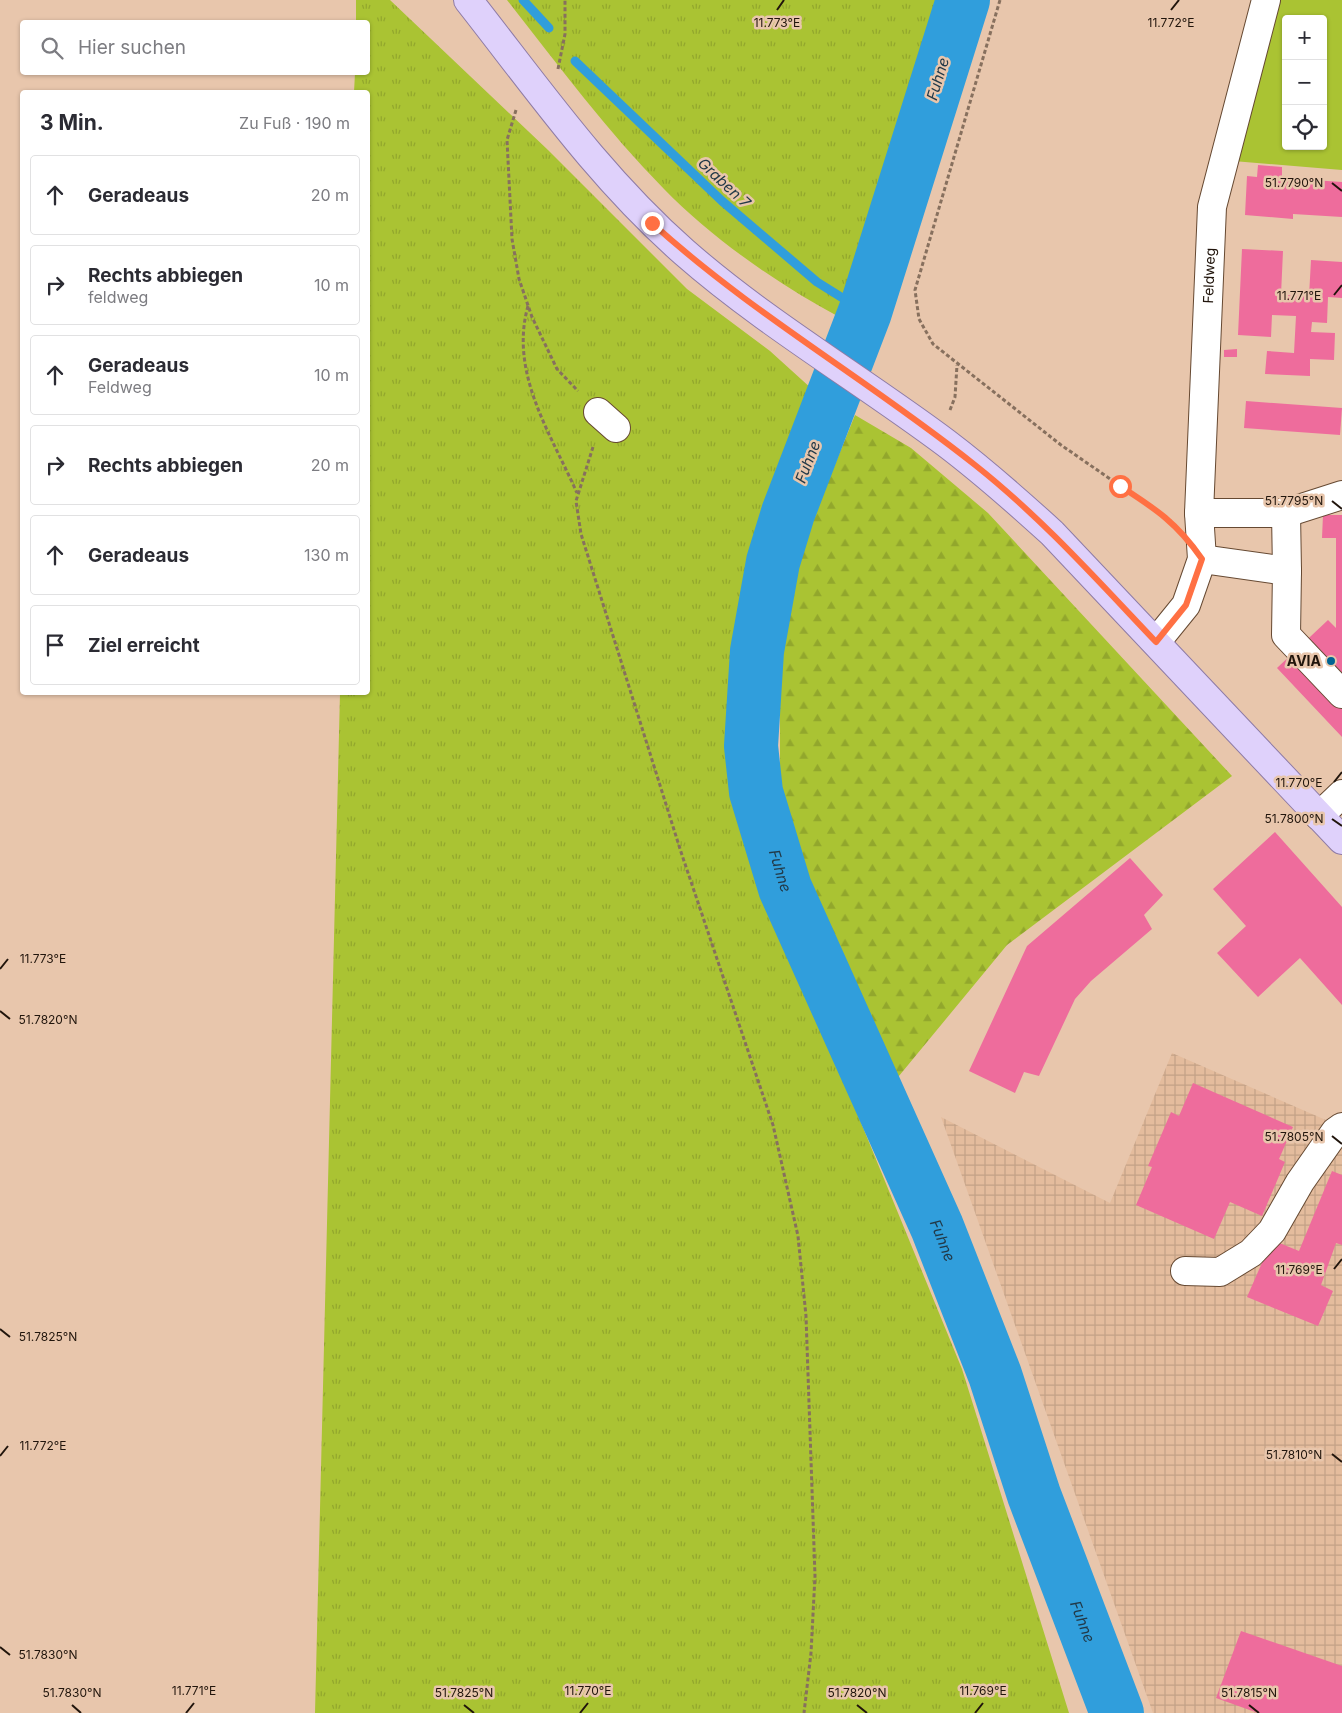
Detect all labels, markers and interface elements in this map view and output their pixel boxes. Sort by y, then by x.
text: 11.773°E [754,15,800,30]
text: 11.772°E [1148,15,1194,30]
map controls [1282,15,1327,150]
button: + [1282,15,1327,60]
search box [20,20,370,75]
icon: search [38,34,66,62]
text: Hier suchen [78,36,186,59]
water label: Fuhne [922,55,953,102]
button: − [1282,60,1327,105]
button: locate [1282,105,1327,150]
text: 3 Min. [40,110,104,135]
text: Zu Fuß · 190 m [239,113,350,133]
water label: Graben 7 [694,153,755,212]
text: 51.7790°N [1265,175,1323,190]
icon: ahead [41,181,69,209]
text: Geradeaus [88,184,189,207]
text: 20 m [311,185,349,205]
route end [641,212,664,235]
street label: Feldweg [1199,247,1218,304]
text: Rechts abbiegen [88,264,243,287]
icon: right [41,271,69,299]
text: 10 m [314,275,349,295]
text: feldweg [88,287,148,307]
text: 11.771°E [1277,288,1321,303]
text: Geradeaus [88,354,189,377]
icon: ahead [41,361,69,389]
text: 10 m [314,365,349,385]
text: Feldweg [88,377,152,397]
water label: Fuhne [791,438,824,486]
icon: right [41,451,69,479]
text: Rechts abbiegen [88,454,243,477]
text: 20 m [311,455,349,475]
route start [1109,475,1132,498]
text: 51.7795°N [1265,493,1323,508]
icon: ahead [41,541,69,569]
text: Geradeaus [88,544,189,567]
text: 130 m [304,545,349,565]
icon: arrive [41,631,69,659]
text: Ziel erreicht [88,634,200,657]
place label: AVIA [1287,652,1322,669]
marker: AVIA [1325,655,1337,667]
text: 11.770°E [1276,775,1322,790]
text: 51.7800°N [1264,811,1324,826]
water label: Fuhne [765,847,796,895]
text: 11.773°E [20,951,66,966]
text: 51.7820°N [19,1012,77,1027]
text: 51.7805°N [1265,1129,1323,1144]
water label: Fuhne [926,1216,960,1264]
text: 11.769°E [1275,1262,1323,1277]
text: 51.7825°N [19,1329,77,1344]
text: 11.772°E [20,1438,66,1453]
text: 51.7810°N [1266,1447,1322,1462]
water label: Fuhne [1066,1598,1099,1645]
text: 51.7830°N [19,1647,78,1662]
text: 11.771°E [172,1683,216,1698]
text: 11.770°E [565,1683,611,1698]
text: 11.769°E [959,1683,1007,1698]
text: 51.7830°N [43,1685,102,1700]
text: 51.7825°N [435,1685,493,1700]
text: 51.7820°N [828,1685,886,1700]
text: 51.7815°N [1221,1685,1277,1700]

